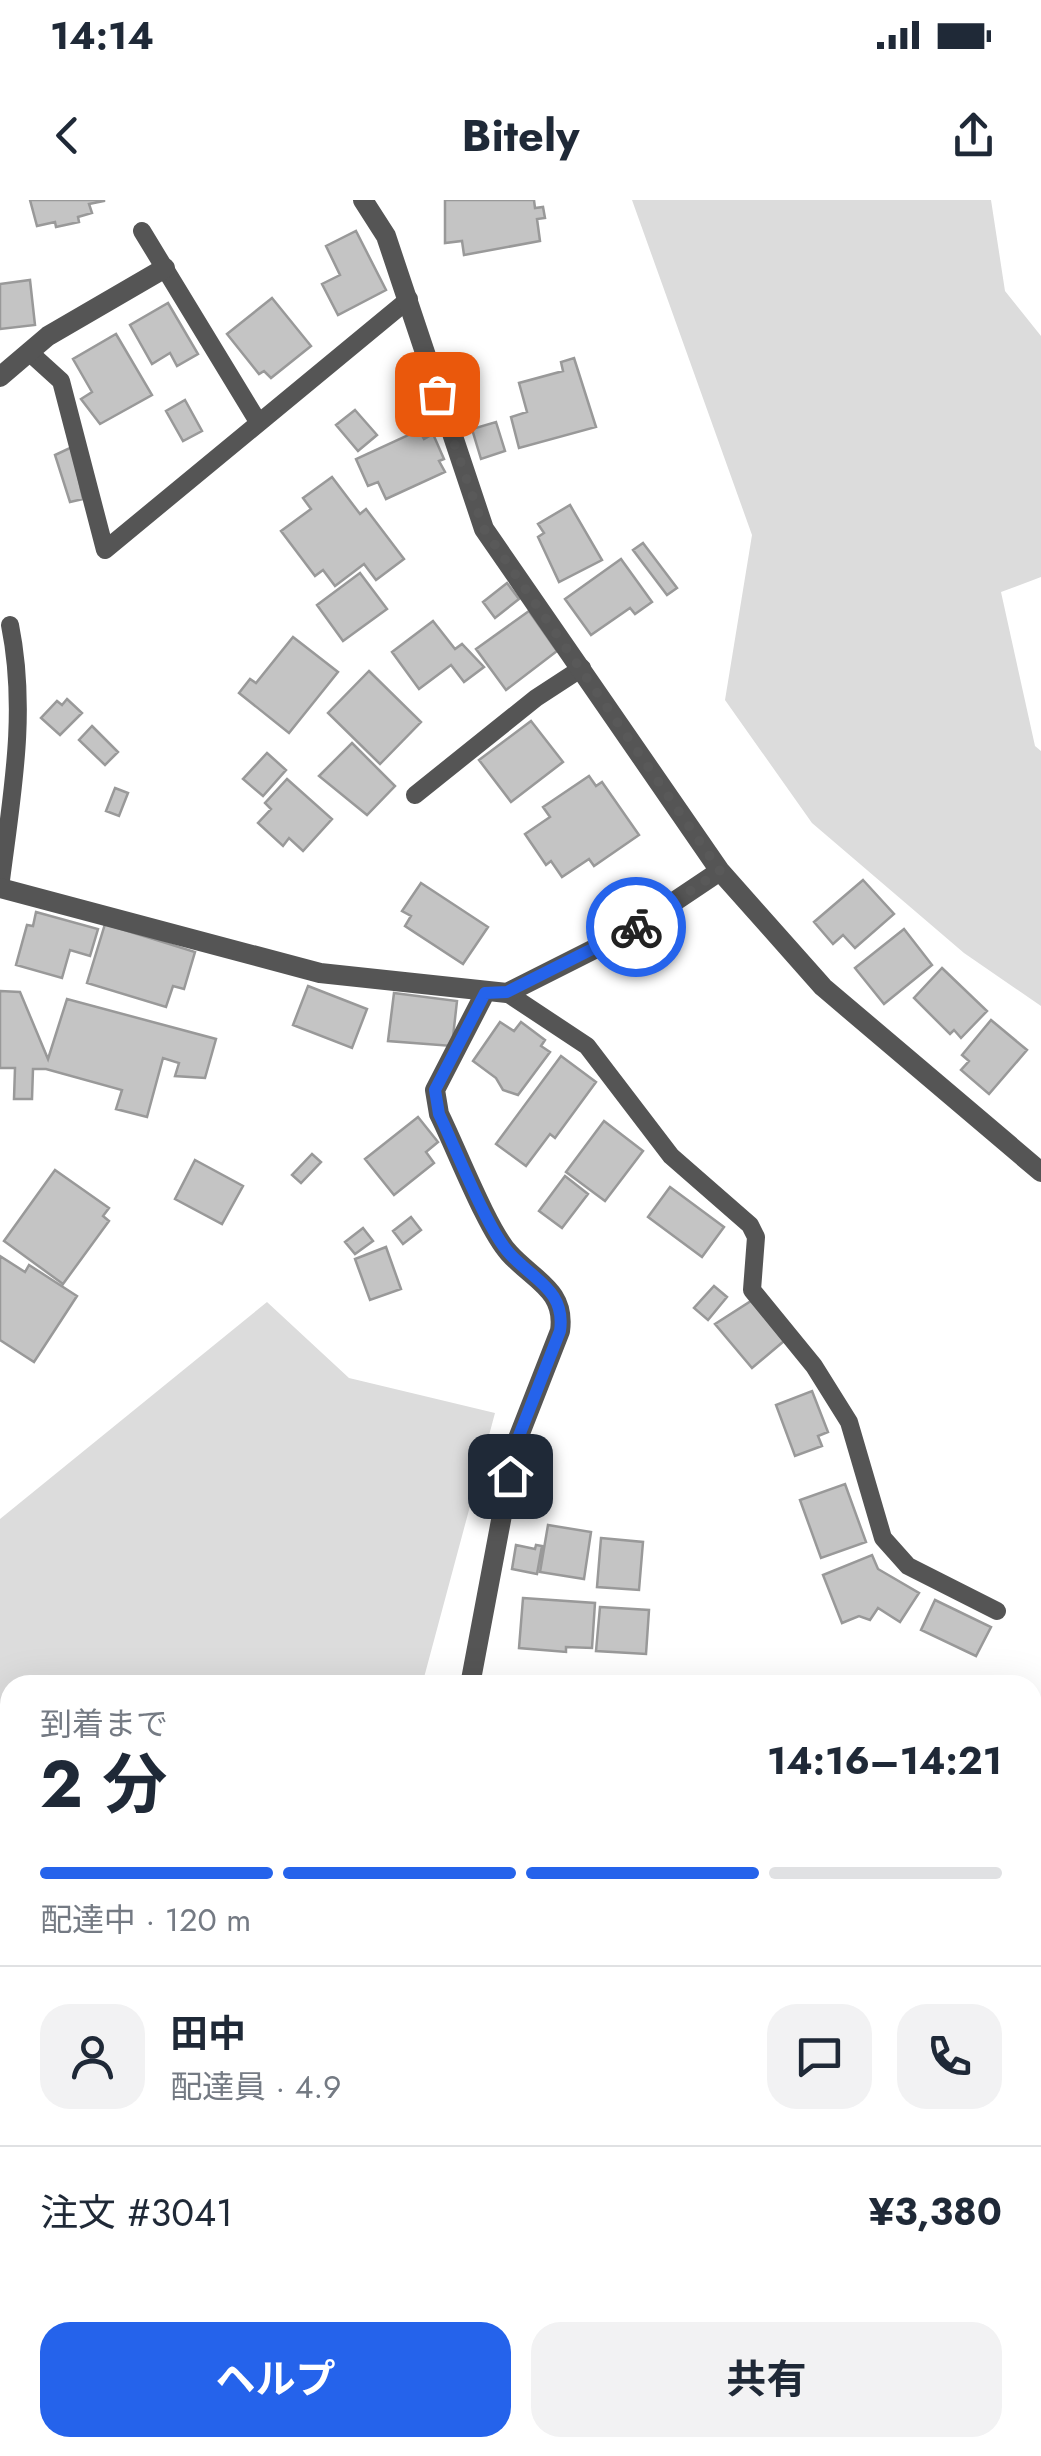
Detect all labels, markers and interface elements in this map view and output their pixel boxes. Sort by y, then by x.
text: 14:14 [50,8,154,63]
text: Bitely [462,103,580,168]
icon: back [40,108,95,163]
icon: share [946,108,1001,163]
pin [395,352,480,437]
icon: bag [410,367,465,422]
courier [586,877,686,977]
icon: bike [609,900,664,955]
pin [468,1434,553,1519]
icon: home [483,1449,538,1504]
text: 到着まで [40,1701,168,1747]
text: 14:16–14:21 [767,1733,1002,1788]
text: 2 分 [40,1737,167,1831]
text: 配達中 · 120 m [40,1897,251,1943]
button: person [40,2004,145,2109]
button: chat [767,2004,872,2109]
button: phone [897,2004,1002,2109]
text: 田中 [170,2006,246,2061]
text: 配達員 · 4.9 [170,2064,342,2110]
text: ¥3,380 [869,2184,1002,2239]
text: 注文 #3041 [40,2185,233,2240]
button: ヘルプ [40,2322,511,2437]
button: 共有 [531,2322,1002,2437]

